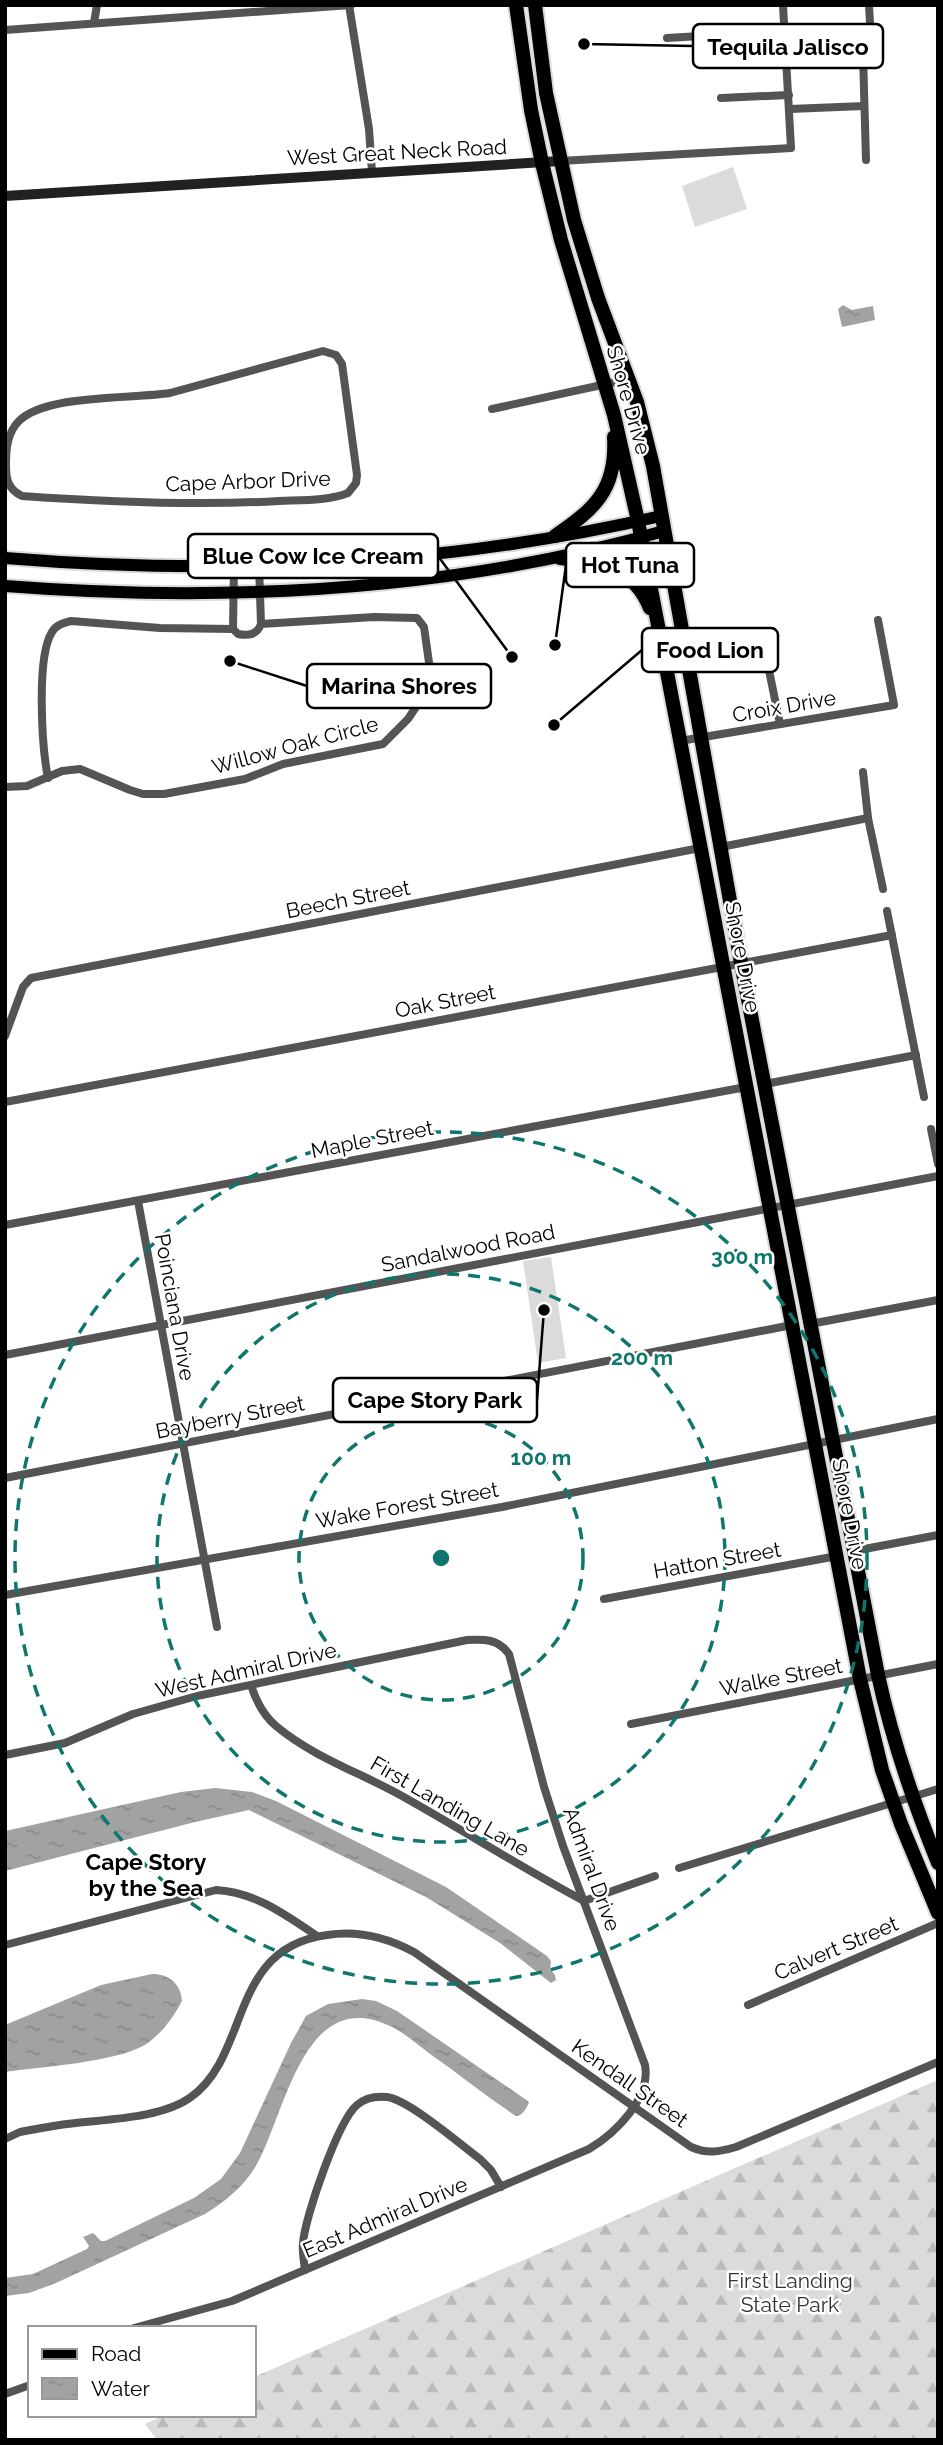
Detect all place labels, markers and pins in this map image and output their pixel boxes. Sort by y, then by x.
callout: Tequila Jalisco [693,24,883,68]
callout: Blue Cow Ice Cream [188,534,438,578]
callout: Hot Tuna [566,543,694,587]
callout: Food Lion [642,628,778,672]
callout: Marina Shores [307,664,491,708]
callout: Cape Story Park [333,1378,537,1422]
centre of rings [429,1546,453,1570]

